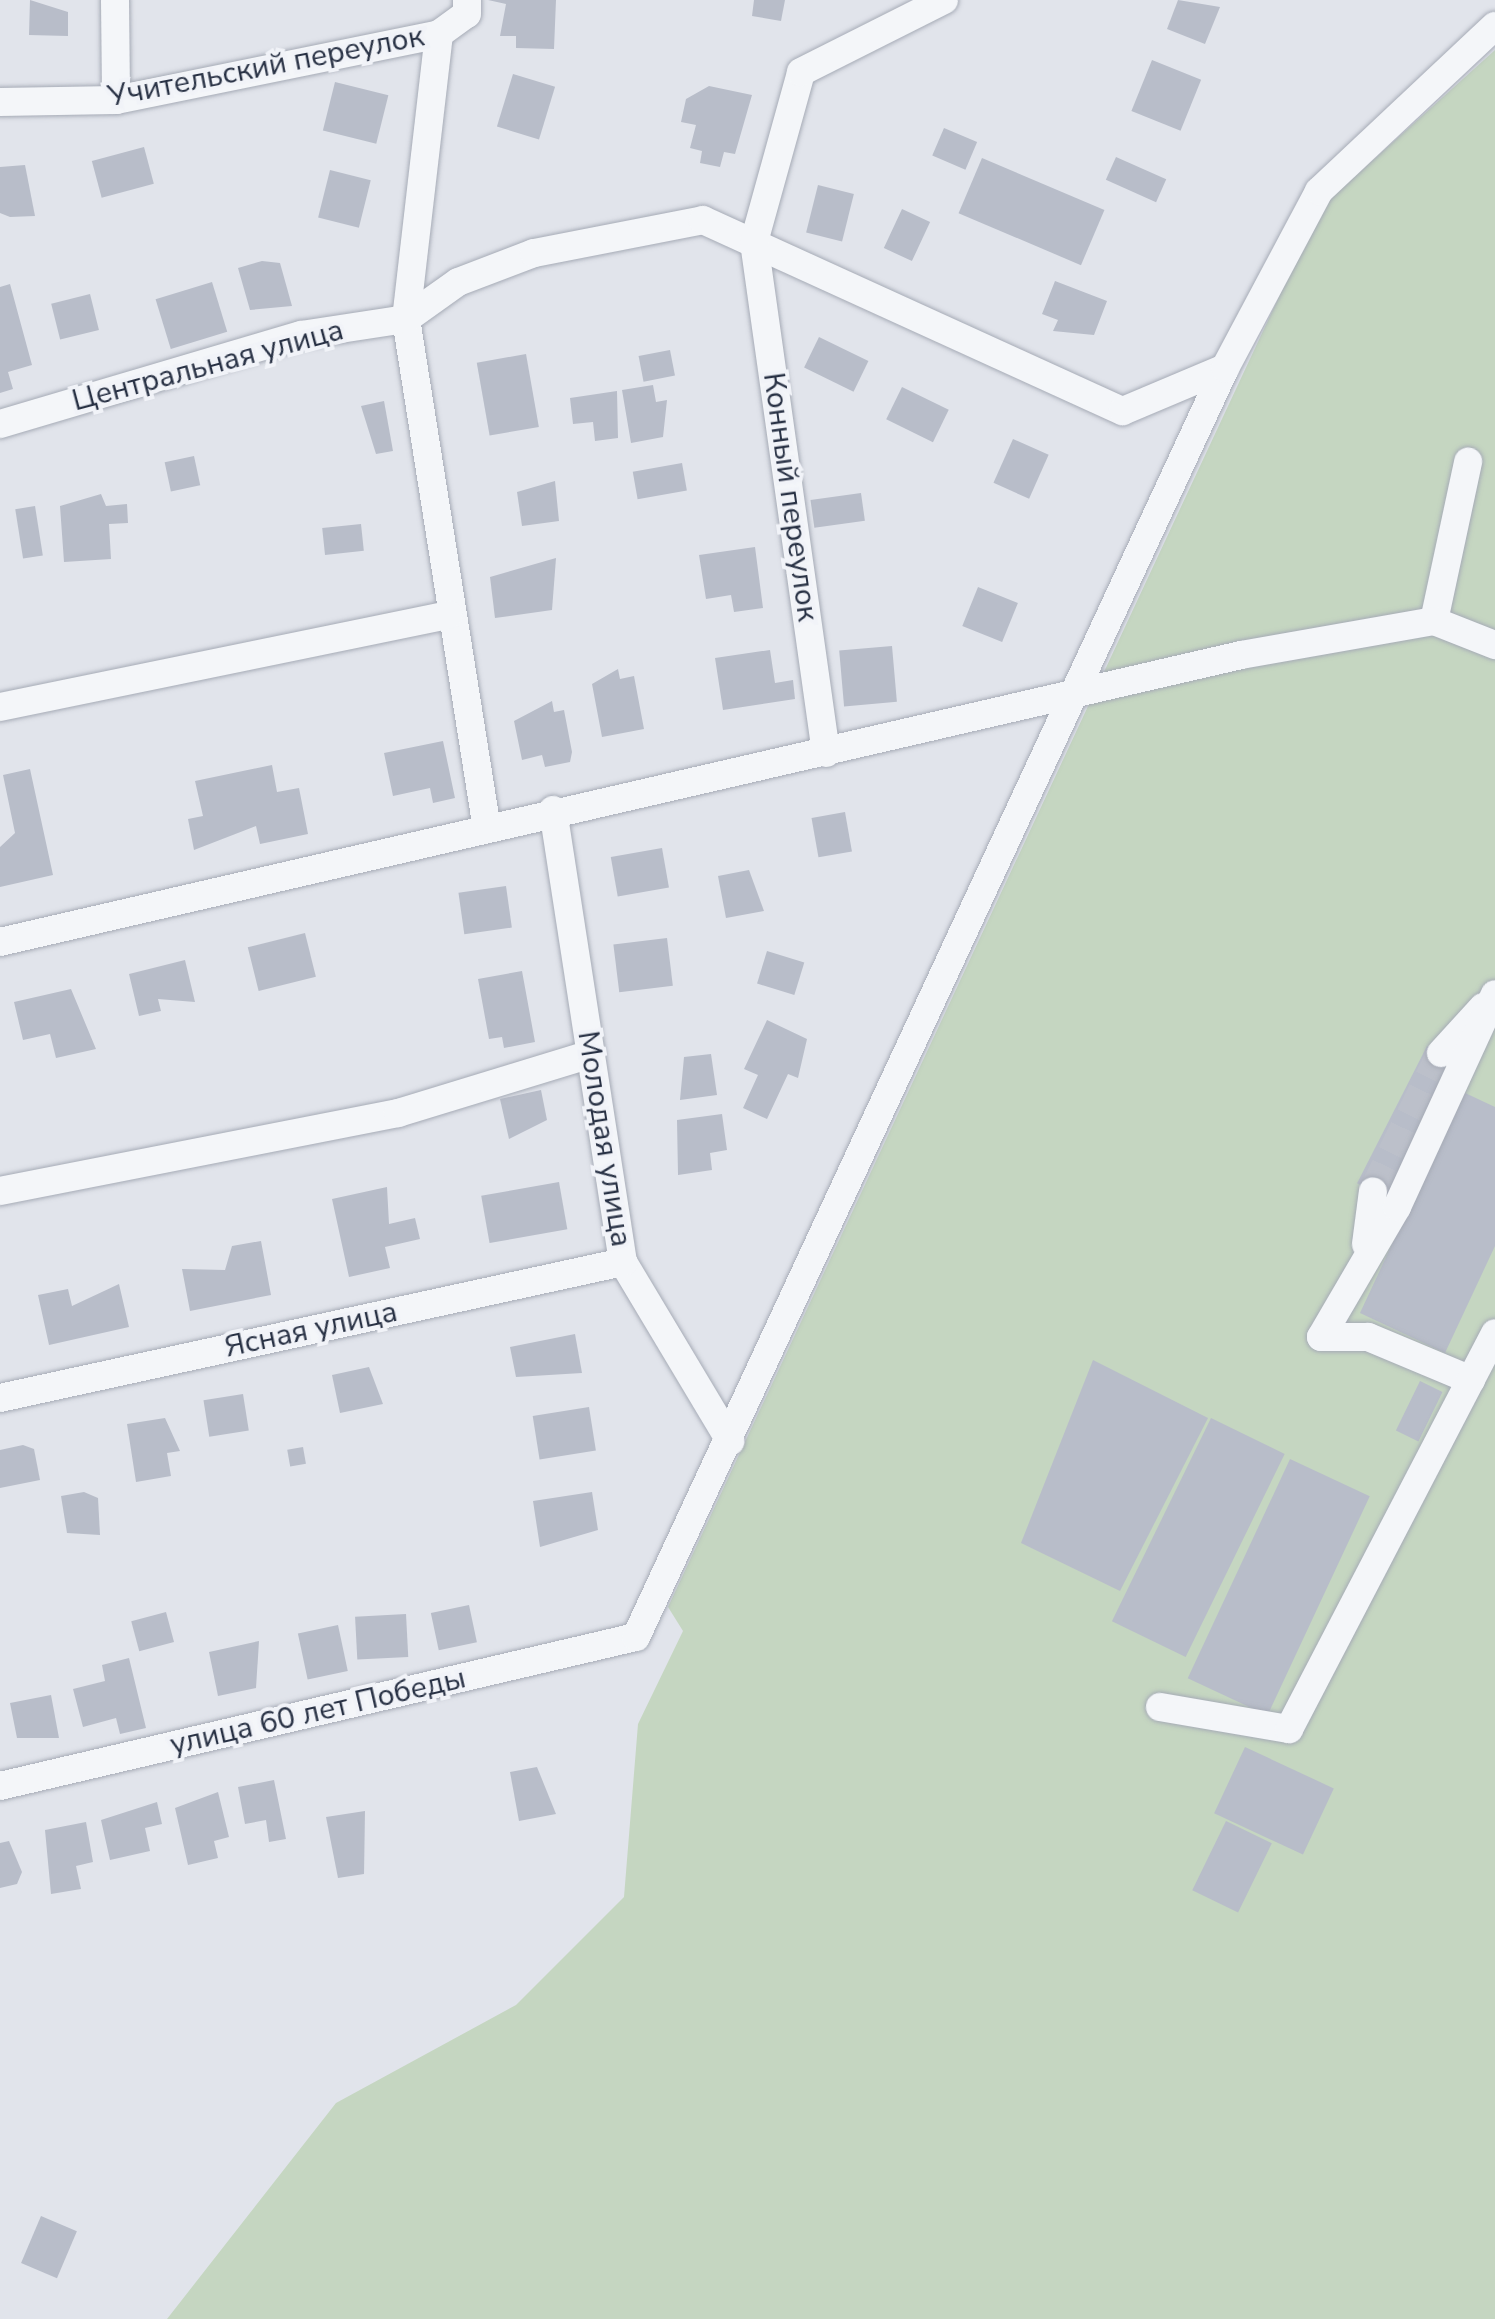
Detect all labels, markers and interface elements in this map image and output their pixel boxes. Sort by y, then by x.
street label: Учительский переулок [105,19,427,115]
street label: Центральная улица [68,312,348,420]
street label: Конный переулок [755,370,825,624]
street label: Молодая улица [569,1029,639,1249]
street label: Ясная улица [221,1294,401,1366]
street label: улица 60 лет Победы [167,1660,469,1764]

